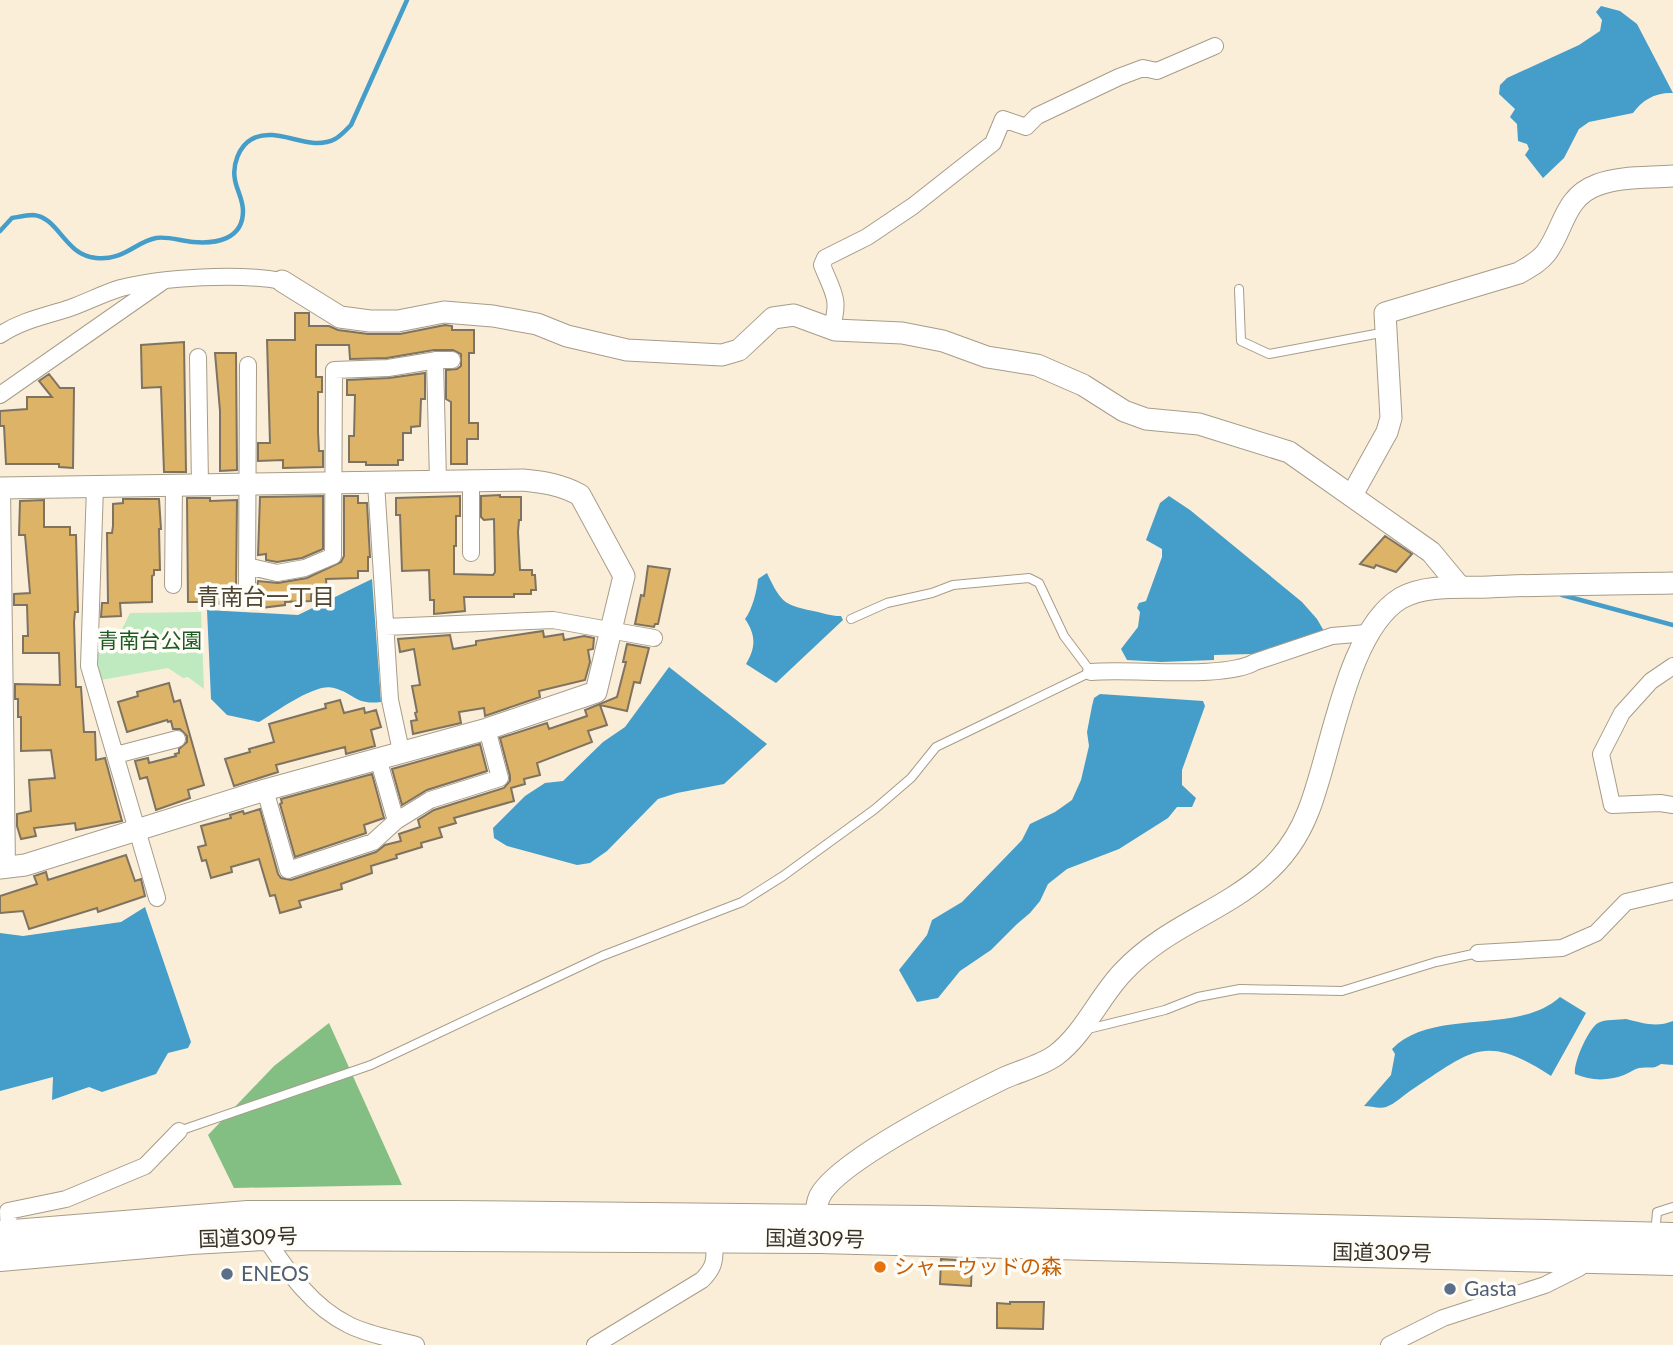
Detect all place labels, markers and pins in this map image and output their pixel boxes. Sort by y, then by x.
place label: シャーウッドの森 [894,1253,1062,1278]
marker: シャーウッドの森 [872,1259,888,1275]
place label: ENEOS [241,1260,309,1285]
marker: ENEOS [219,1266,235,1282]
place label: Gasta [1464,1275,1517,1300]
marker: Gasta [1442,1281,1458,1297]

